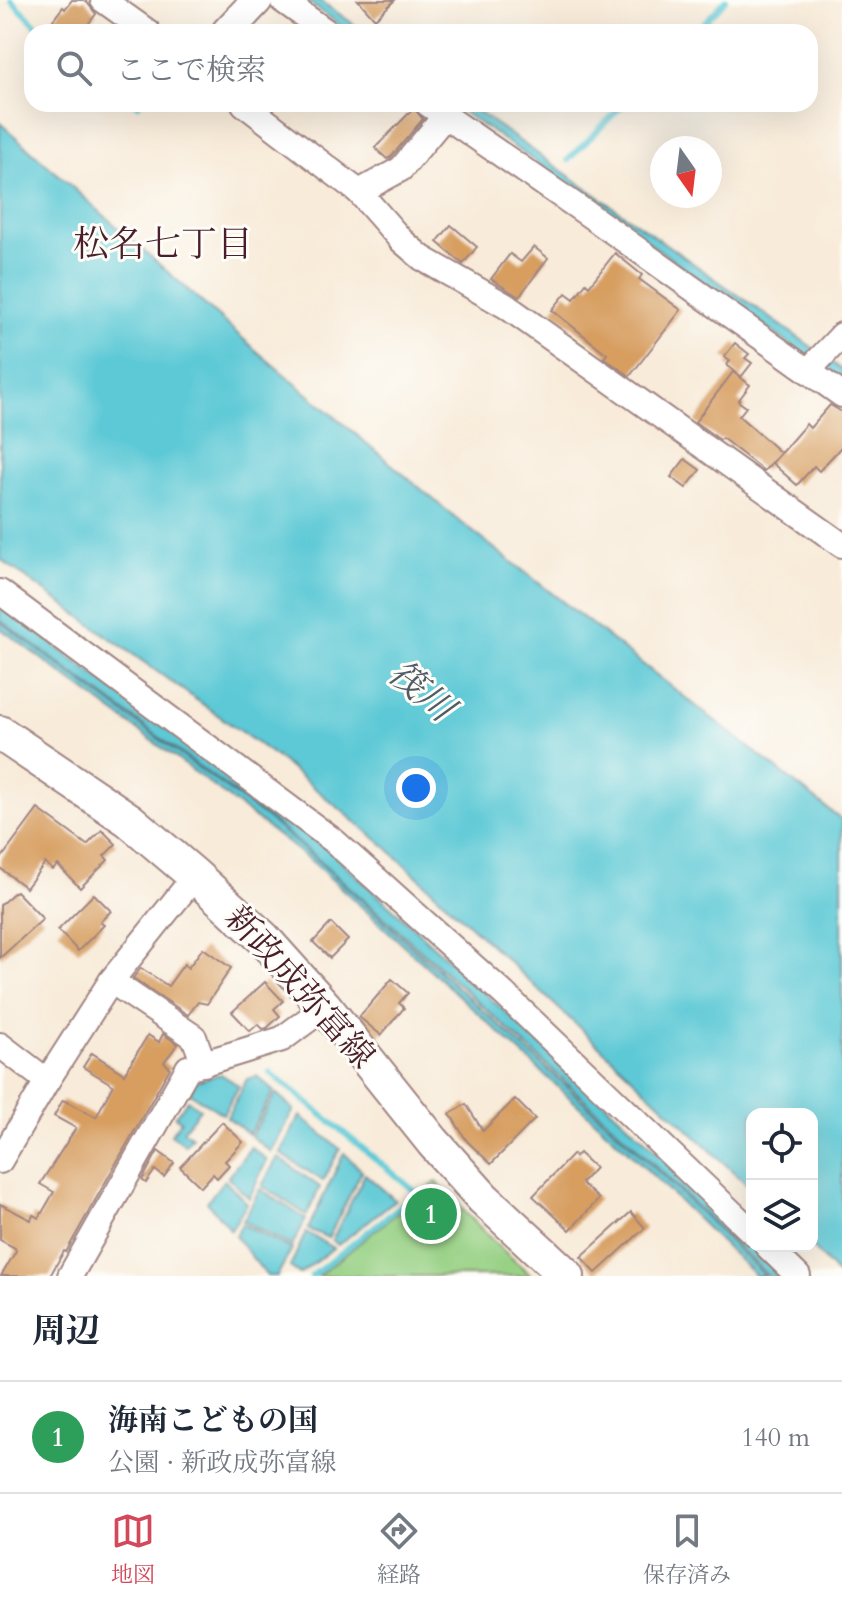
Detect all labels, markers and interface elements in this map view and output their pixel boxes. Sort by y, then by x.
search box [24,24,818,112]
icon: search [52,46,96,90]
text: ここで検索 [116,50,266,91]
north arrow [650,136,722,208]
district label: 松名七丁目 [73,220,253,269]
water label: 筏川 [378,649,467,735]
your location [396,768,436,808]
street label: 新政成弥富線 [215,896,385,1078]
map controls [746,1108,818,1252]
button: locate [746,1108,818,1180]
button: layers [746,1180,818,1252]
pin: 1 [405,1184,457,1244]
text: 周辺 [32,1308,100,1354]
text: 海南こどもの国 [108,1400,318,1441]
text: 1 [51,1420,65,1455]
text: 140 m [741,1420,810,1455]
text: 公園 · 新政成弥富線 [108,1445,337,1480]
tab: 地図 [111,1509,155,1590]
tab: 経路 [377,1509,421,1590]
tab: 保存済み [643,1509,731,1590]

